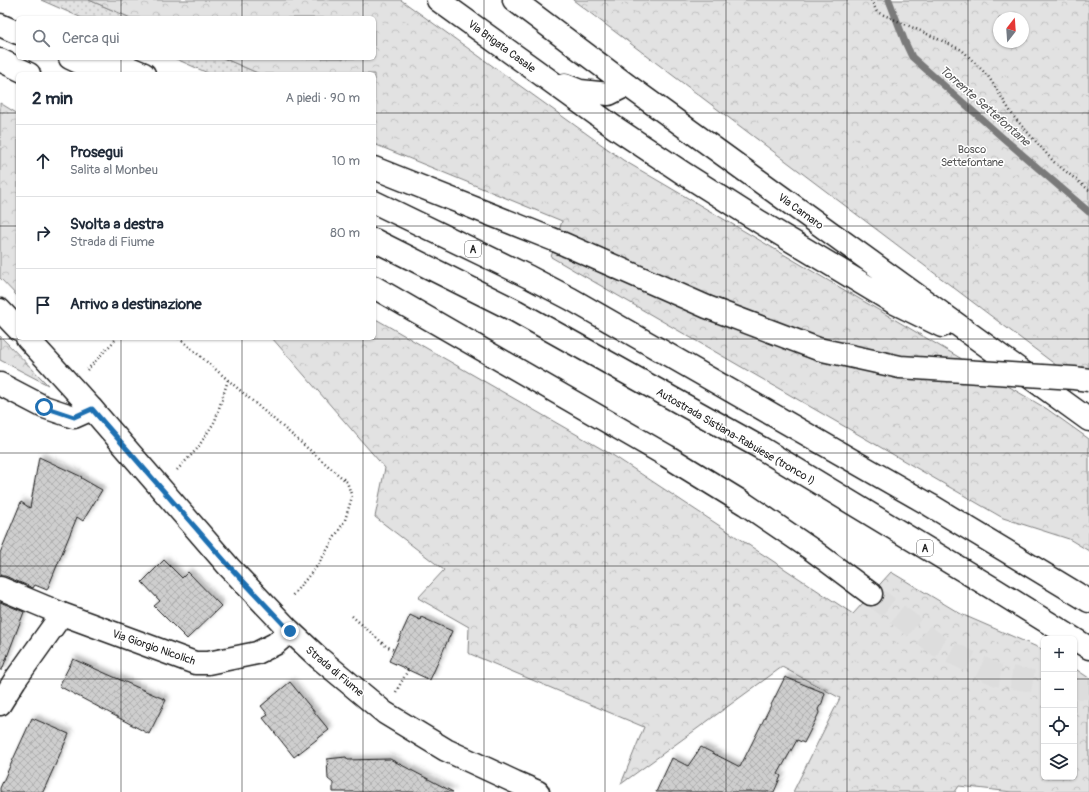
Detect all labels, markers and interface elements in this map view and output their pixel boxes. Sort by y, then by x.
north arrow [993,12,1029,48]
search box [16,16,376,60]
street label: Via Brigata Casale [465,18,539,76]
icon: search [30,27,52,49]
text: Cerca qui [62,29,119,48]
water label: Torrente Settefontane [936,63,1034,150]
text: 2 min [32,88,73,109]
text: A piedi · 90 m [285,90,360,106]
text: Prosegui [70,143,123,162]
park label: Bosco Settefontane [941,143,1004,169]
icon: ahead [32,150,54,172]
text: 10 m [332,153,360,169]
text: Salita al Monbeu [70,162,158,178]
street label: Via Carnaro [776,191,826,232]
text: Svolta a destra [70,215,164,234]
icon: right [32,222,54,244]
text: 80 m [330,225,360,241]
text: Strada di Fiume [70,234,155,250]
road number: A [465,241,481,257]
icon: arrive [32,294,54,316]
text: Arrivo a destinazione [70,295,202,314]
street label: Autostrada Sistiana-Rabuiese (tronco I) [654,385,818,487]
route start [35,398,53,416]
road number: A [917,540,933,556]
route end [281,622,299,640]
street label: Via Giorgio Nicolich [111,627,197,668]
map controls [1041,636,1077,780]
button: + [1041,636,1077,672]
street label: Strada di Fiume [303,643,367,700]
button: − [1041,672,1077,708]
button: locate [1041,708,1077,744]
button: layers [1041,744,1077,780]

